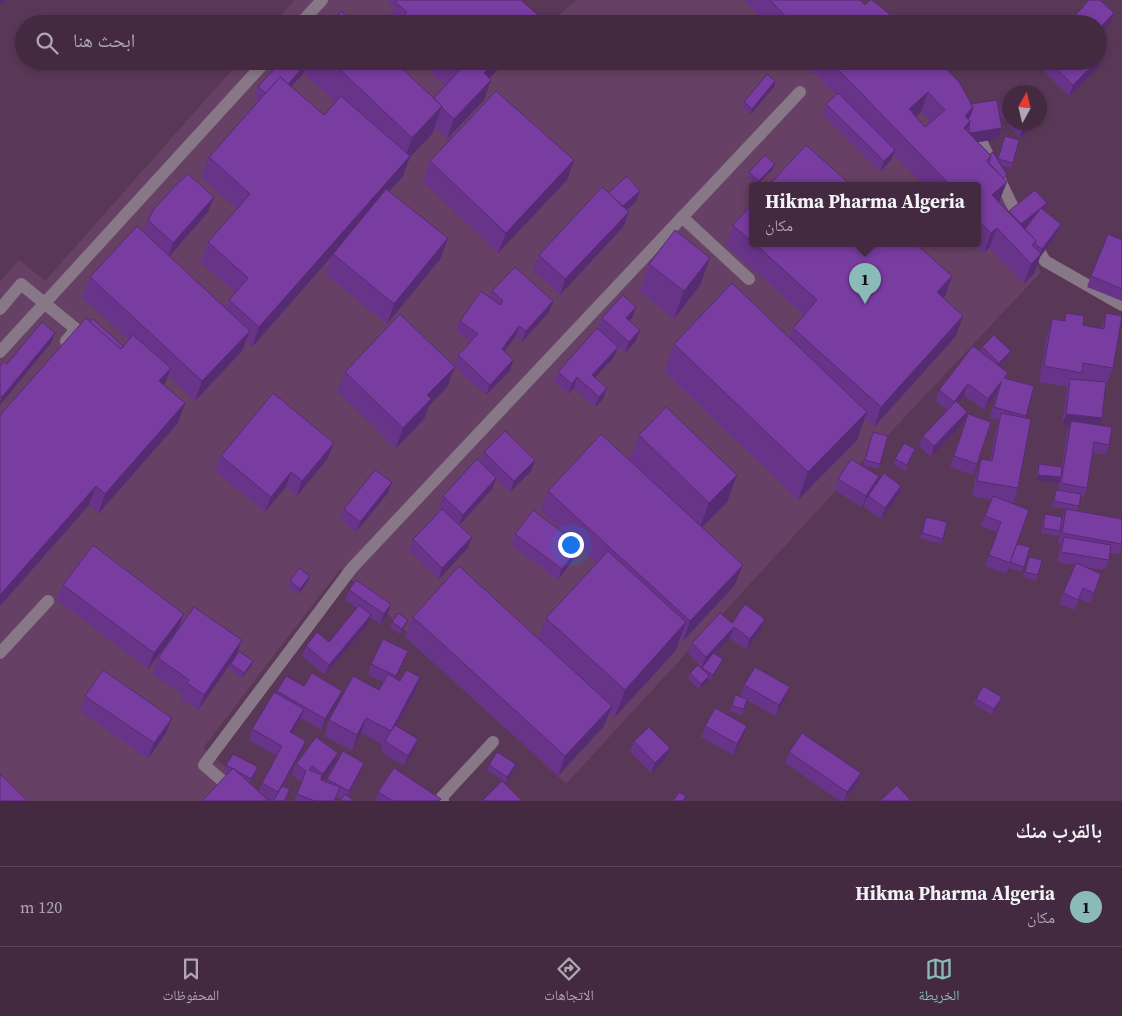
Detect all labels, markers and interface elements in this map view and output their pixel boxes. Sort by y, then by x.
search box [15,15,1107,70]
text: ابحث هنا [73,27,135,53]
icon: search [33,29,61,57]
north arrow [1002,85,1047,130]
popup [749,182,981,247]
text: Hikma Pharma Algeria [765,188,965,214]
text: مكان [765,214,793,236]
pin: 1 [849,263,881,304]
your location [558,532,584,558]
text: بالقرب منك [1016,816,1102,845]
text: Hikma Pharma Algeria [855,880,1055,906]
text: 120 m [20,896,62,918]
text: 1 [1082,896,1090,918]
text: مكان [1027,906,1055,928]
tab: المحفوظات [162,955,219,1009]
tab: الاتجاهات [544,955,594,1009]
tab: الخريطة [918,955,960,1009]

